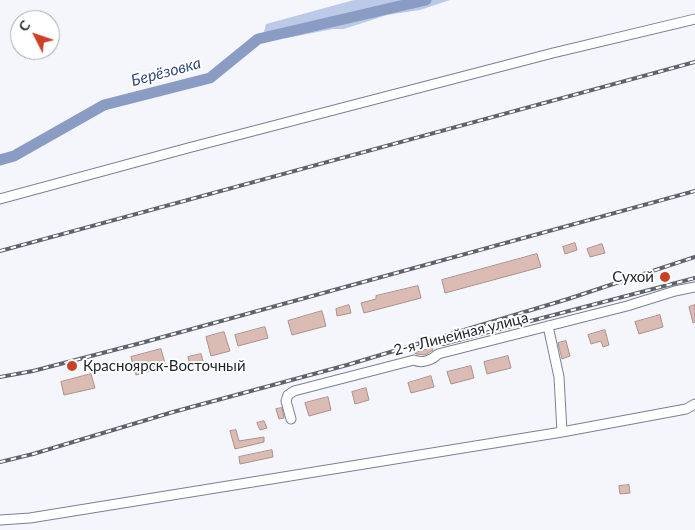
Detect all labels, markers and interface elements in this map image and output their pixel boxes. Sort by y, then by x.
north arrow [10,10,60,60]
text: С [15,16,34,35]
water label: Берёзовка [129,53,203,91]
place label: Сухой [612,268,654,286]
marker: Сухой [658,270,672,284]
street label: 2-я Линейная улица [392,309,530,359]
place label: Красноярск-Восточный [83,357,246,375]
marker: Красноярск-Восточный [65,359,79,373]

